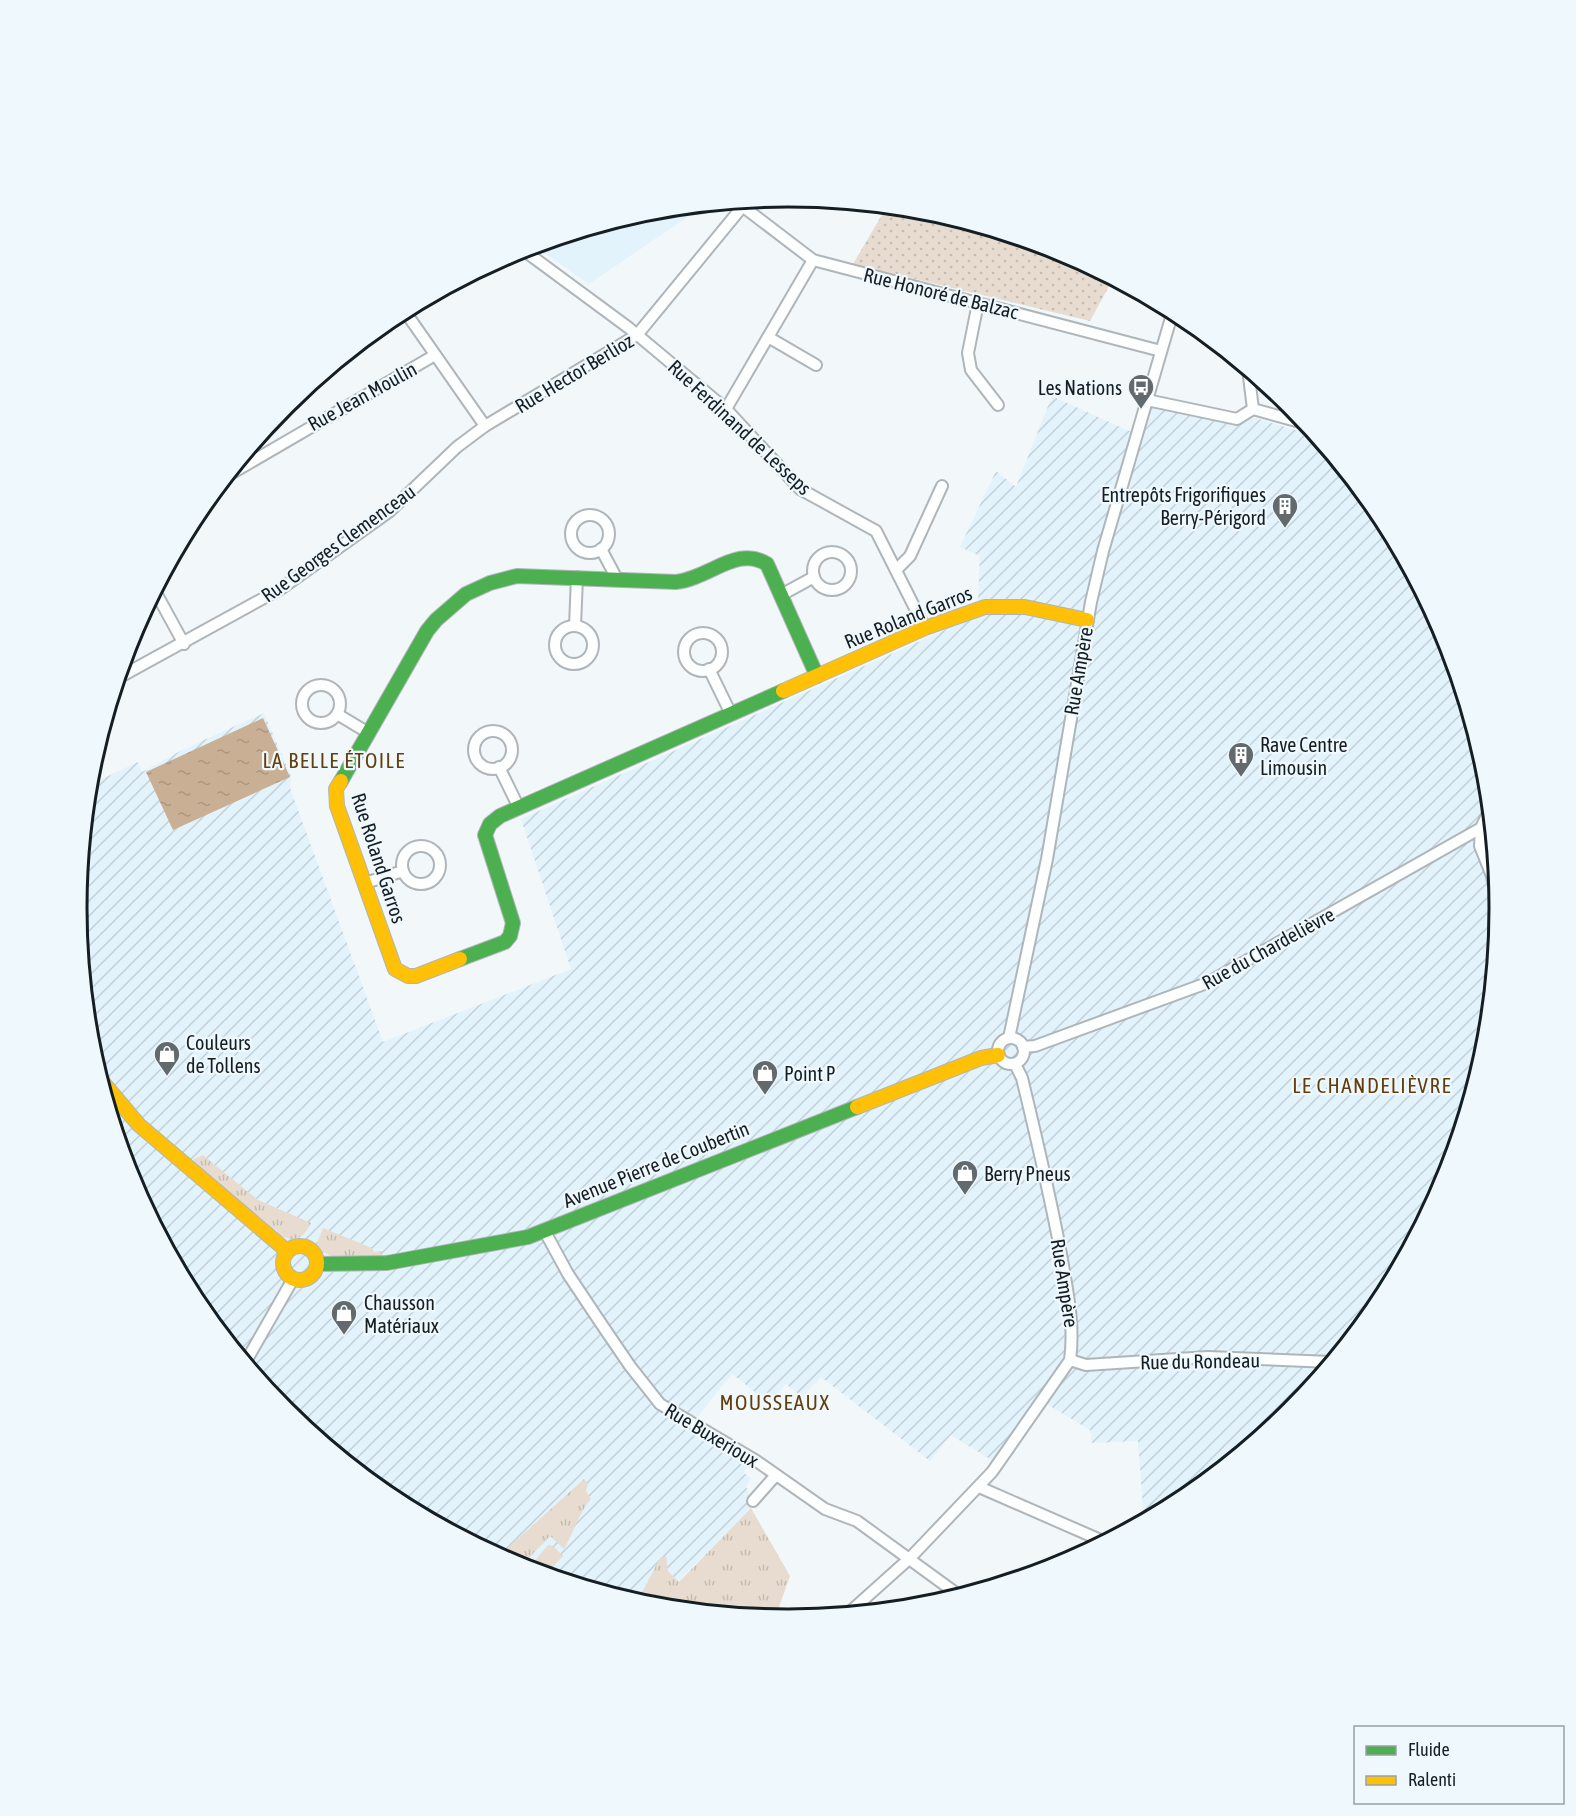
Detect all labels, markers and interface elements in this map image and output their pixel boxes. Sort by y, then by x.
street label: Rue Honoré de Balzac [861,263,1021,323]
street label: Rue Hector Berlioz [511,329,637,417]
street label: Rue Ferdinand de Lesseps [664,355,816,499]
street label: Rue Jean Moulin [304,357,420,435]
bus stop icon: Les Nations [1126,372,1156,410]
place label: Les Nations [1038,376,1122,399]
street label: Rue Georges Clemenceau [257,479,419,607]
place label: Entrepôts Frigorifiques Berry-Périgord [1101,483,1266,529]
building icon: Entrepôts Frigorifiques Berry-Périgord [1270,491,1300,529]
street label: Rue Roland Garros [841,581,975,653]
street label: Rue Ampère [1059,625,1097,717]
place label: Rave Centre Limousin [1260,733,1348,779]
building icon: Rave Centre Limousin [1226,740,1256,778]
district label: LA BELLE ÉTOILE [262,748,406,772]
street label: Rue Roland Garros [347,790,411,926]
street label: Rue du Chardelièvre [1198,902,1338,994]
place label: Couleurs de Tollens [186,1031,261,1077]
shop icon: Couleurs de Tollens [152,1039,182,1077]
shop icon: Point P [750,1058,780,1096]
place label: Point P [784,1062,836,1085]
district label: LE CHANDELIÈVRE [1292,1073,1452,1097]
street label: Avenue Pierre de Coubertin [560,1116,752,1212]
shop icon: Berry Pneus [950,1158,980,1196]
place label: Berry Pneus [984,1162,1071,1185]
street label: Rue Ampère [1047,1237,1083,1329]
place label: Chausson Matériaux [364,1291,439,1337]
shop icon: Chausson Matériaux [329,1298,359,1336]
street label: Rue du Rondeau [1140,1348,1260,1374]
district label: MOUSSEAUX [720,1390,830,1414]
street label: Rue Buxerioux [661,1398,763,1472]
legend [1354,1726,1564,1804]
text: Fluide [1408,1739,1450,1760]
text: Ralenti [1408,1769,1456,1790]

